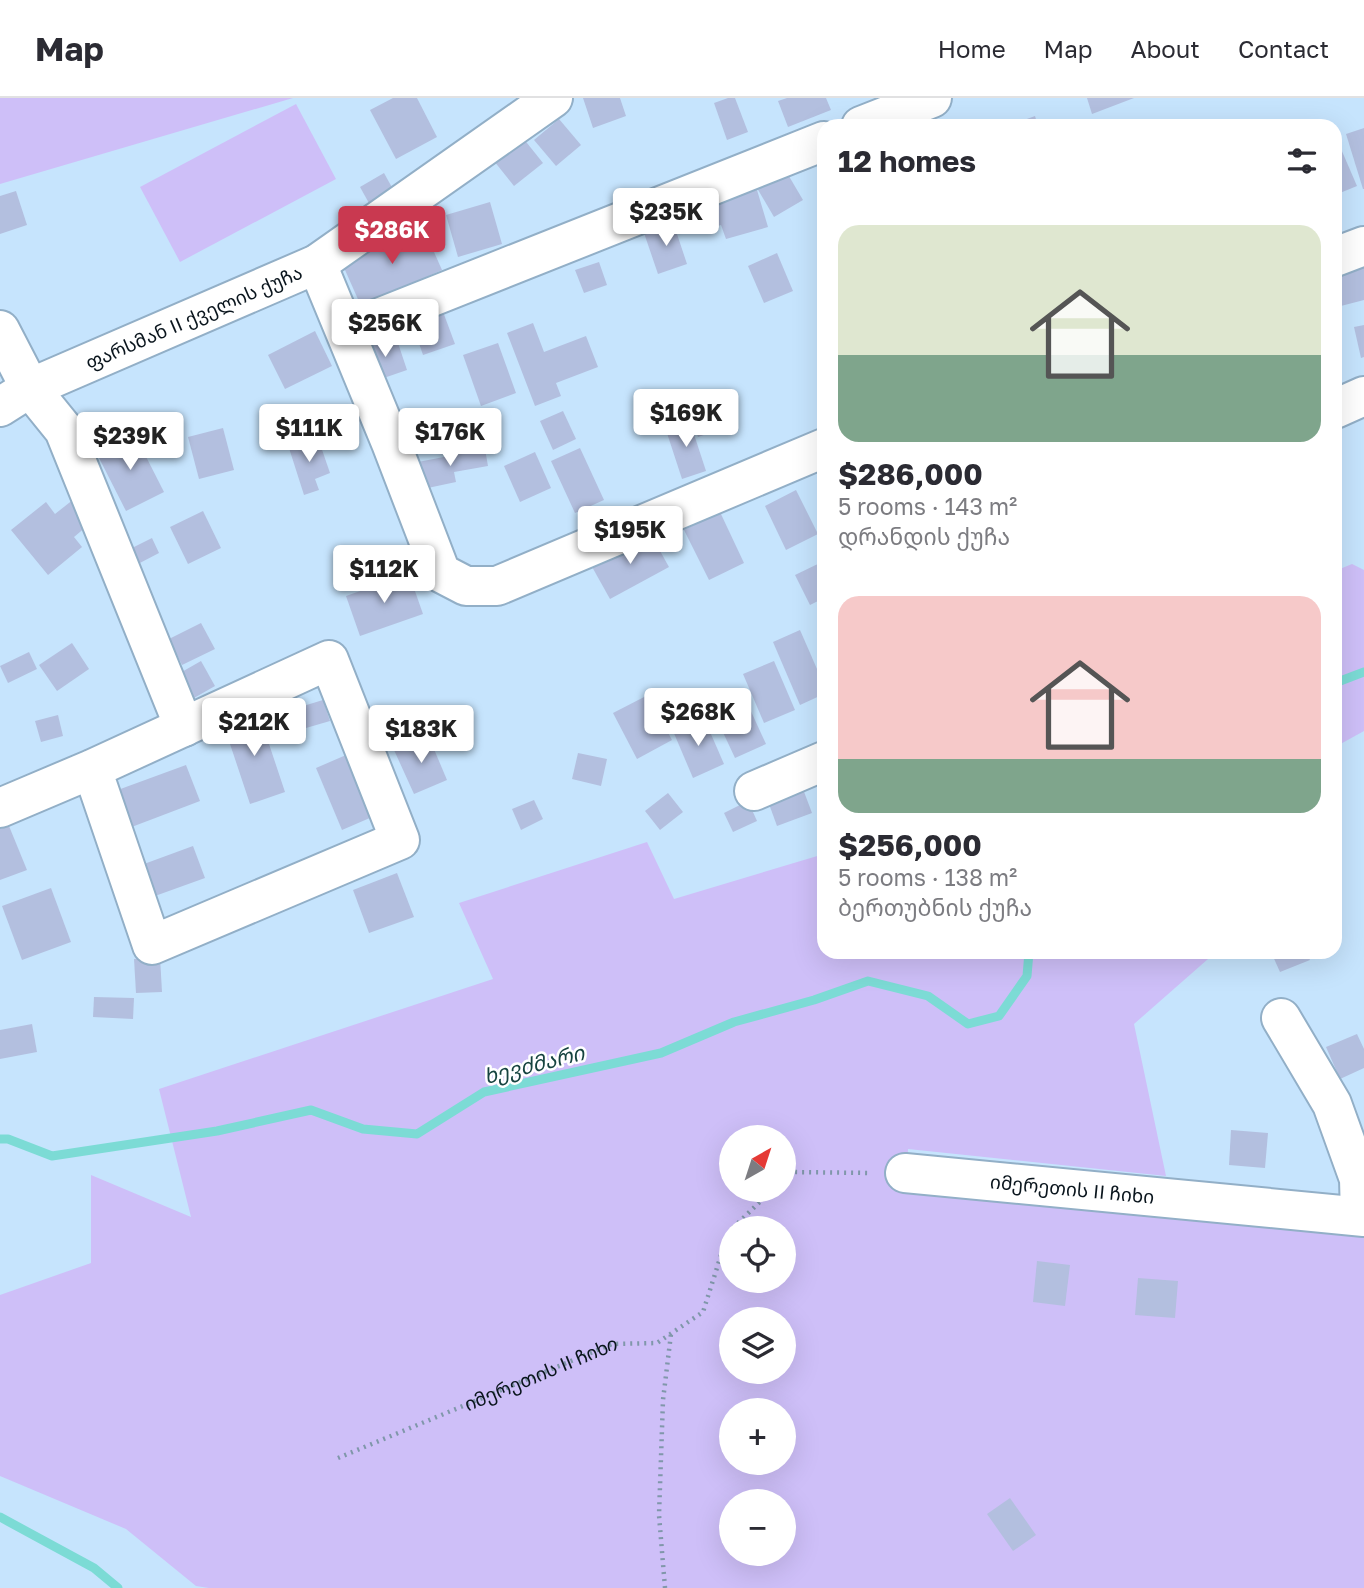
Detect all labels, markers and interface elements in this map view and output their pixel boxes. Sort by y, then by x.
text: Map [35,29,104,68]
text: Home [938,34,1006,63]
text: Map [1044,34,1093,63]
text: About [1131,34,1200,63]
text: Contact [1238,34,1329,63]
icon: filters [1283,142,1321,180]
text: 12 homes [838,143,976,179]
pin: $235K [617,188,715,248]
text: $235K [629,197,703,225]
pin: $286K [343,206,441,266]
text: $286K [354,215,430,243]
street label: ფარსმან II ქველის ქუჩა [82,260,306,375]
icon: home [1017,271,1143,397]
pin: $256K [336,300,434,359]
text: $256K [348,308,422,336]
pin: $169K [637,390,735,449]
text: $169K [649,398,723,426]
pin: $111K [260,404,358,464]
pin: $176K [401,408,499,468]
pin: $239K [81,412,179,472]
text: $111K [275,413,343,441]
text: $176K [414,417,486,445]
text: $239K [93,421,167,449]
text: $286,000 [838,456,983,492]
text: 5 rooms · 143 m² [838,492,1017,520]
pin: $195K [581,506,679,566]
text: $195K [594,515,666,543]
text: დრანდის ქუჩა [838,522,1010,550]
pin: $112K [335,546,433,605]
text: $112K [349,554,419,582]
icon: home [1017,642,1143,768]
pin: $268K [649,688,747,748]
text: $268K [660,697,736,725]
pin: $212K [205,698,303,758]
pin: $183K [372,706,470,765]
text: $212K [218,707,290,735]
text: $183K [385,714,457,742]
text: $256,000 [838,827,982,863]
text: 5 rooms · 138 m² [838,863,1017,891]
text: ბერთუბნის ქუჩა [838,893,1032,921]
water label: ხევძმარი [481,1039,588,1090]
north arrow [719,1125,796,1202]
map controls [719,1125,796,1566]
street label: იმერეთის II ჩიხი [989,1169,1155,1208]
button: locate [719,1216,796,1293]
button: layers [719,1307,796,1384]
street label: იმერეთის II ჩიხი [460,1332,618,1415]
button: + [719,1398,796,1475]
button: − [719,1489,796,1566]

